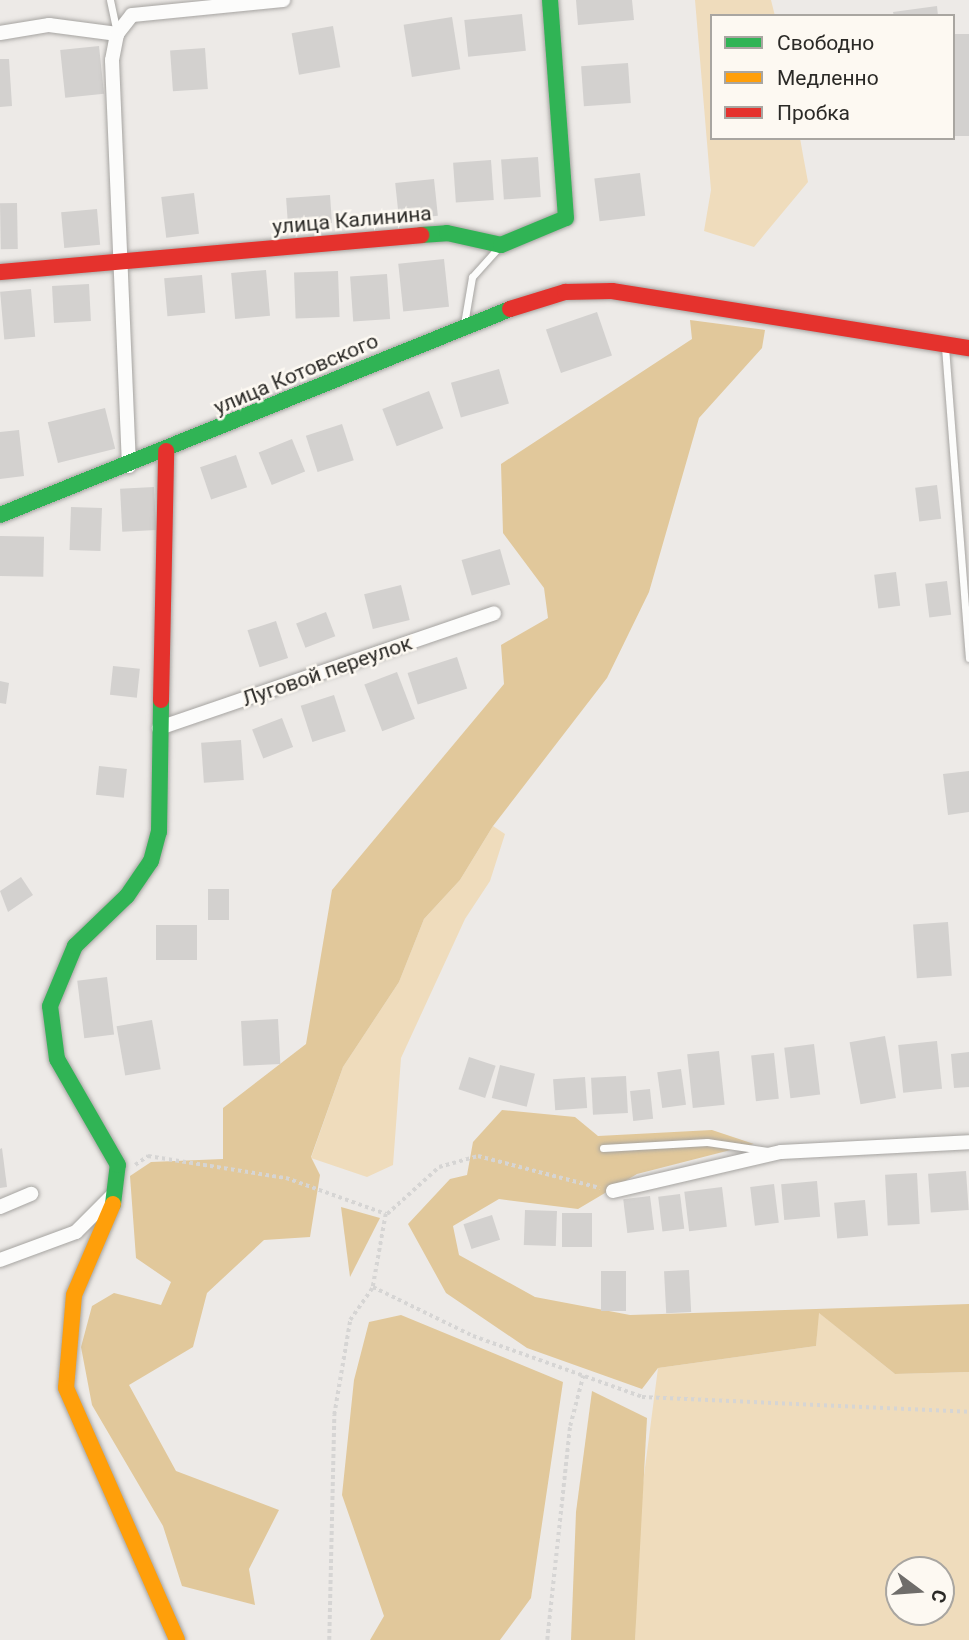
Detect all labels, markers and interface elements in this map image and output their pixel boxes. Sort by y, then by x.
legend [710,14,955,140]
text: Свободно [777,31,874,55]
text: Медленно [777,66,879,90]
text: Пробка [777,101,850,125]
street label: улица Калинина [271,200,433,240]
street label: улица Котовского [210,328,382,420]
street label: Луговой переулок [239,630,415,712]
north arrow [885,1556,955,1626]
text: С [926,1587,952,1606]

